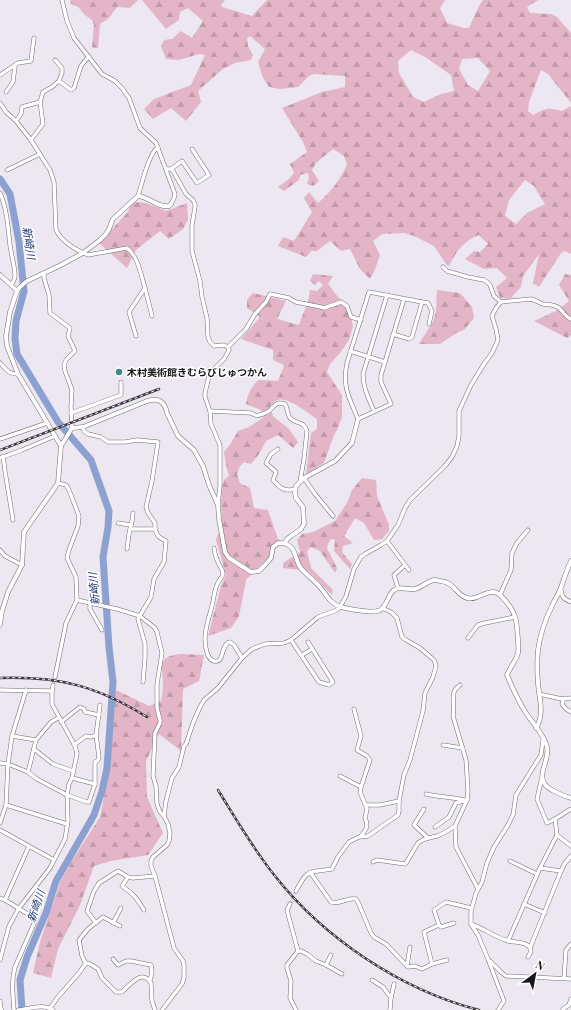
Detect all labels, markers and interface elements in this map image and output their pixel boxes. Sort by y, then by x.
water label: 新崎川 [20,226,39,261]
place label: 木村美術館きむらびじゅつかん [126,365,267,379]
marker: 木村美術館きむらびじゅつかん [114,367,124,377]
water label: 新崎川 [85,571,102,606]
water label: 新崎川 [23,887,48,924]
north arrow [515,954,555,994]
text: N [533,957,548,974]

